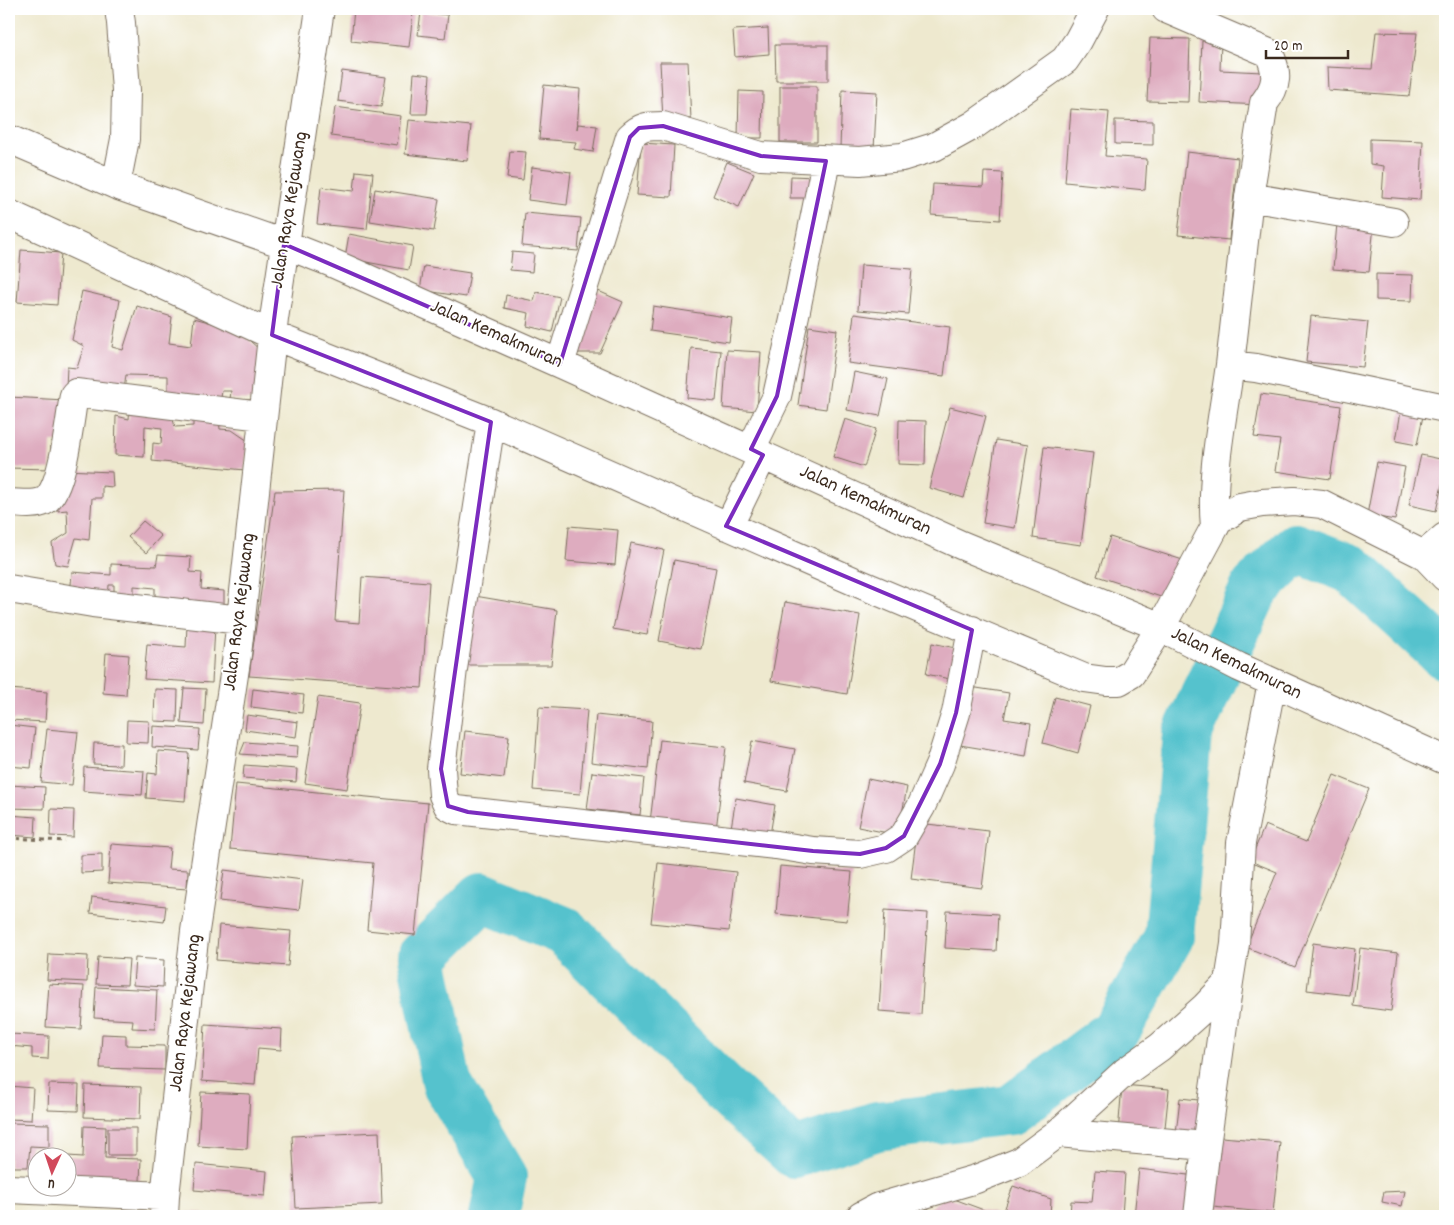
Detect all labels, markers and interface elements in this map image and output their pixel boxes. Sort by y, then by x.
scale bar [1266,28,1349,60]
text: 20 m [1274,36,1302,58]
street label: Jalan Raya Kejawang [264,129,316,291]
street label: Jalan Kemakmuran [425,293,567,377]
street label: Jalan Kemakmuran [795,458,935,544]
street label: Jalan Raya Kejawang [216,532,264,692]
street label: Jalan Kemakmuran [1166,620,1306,708]
street label: Jalan Raya Kejawang [162,933,210,1093]
north arrow [28,1148,78,1198]
text: U [47,1173,55,1193]

